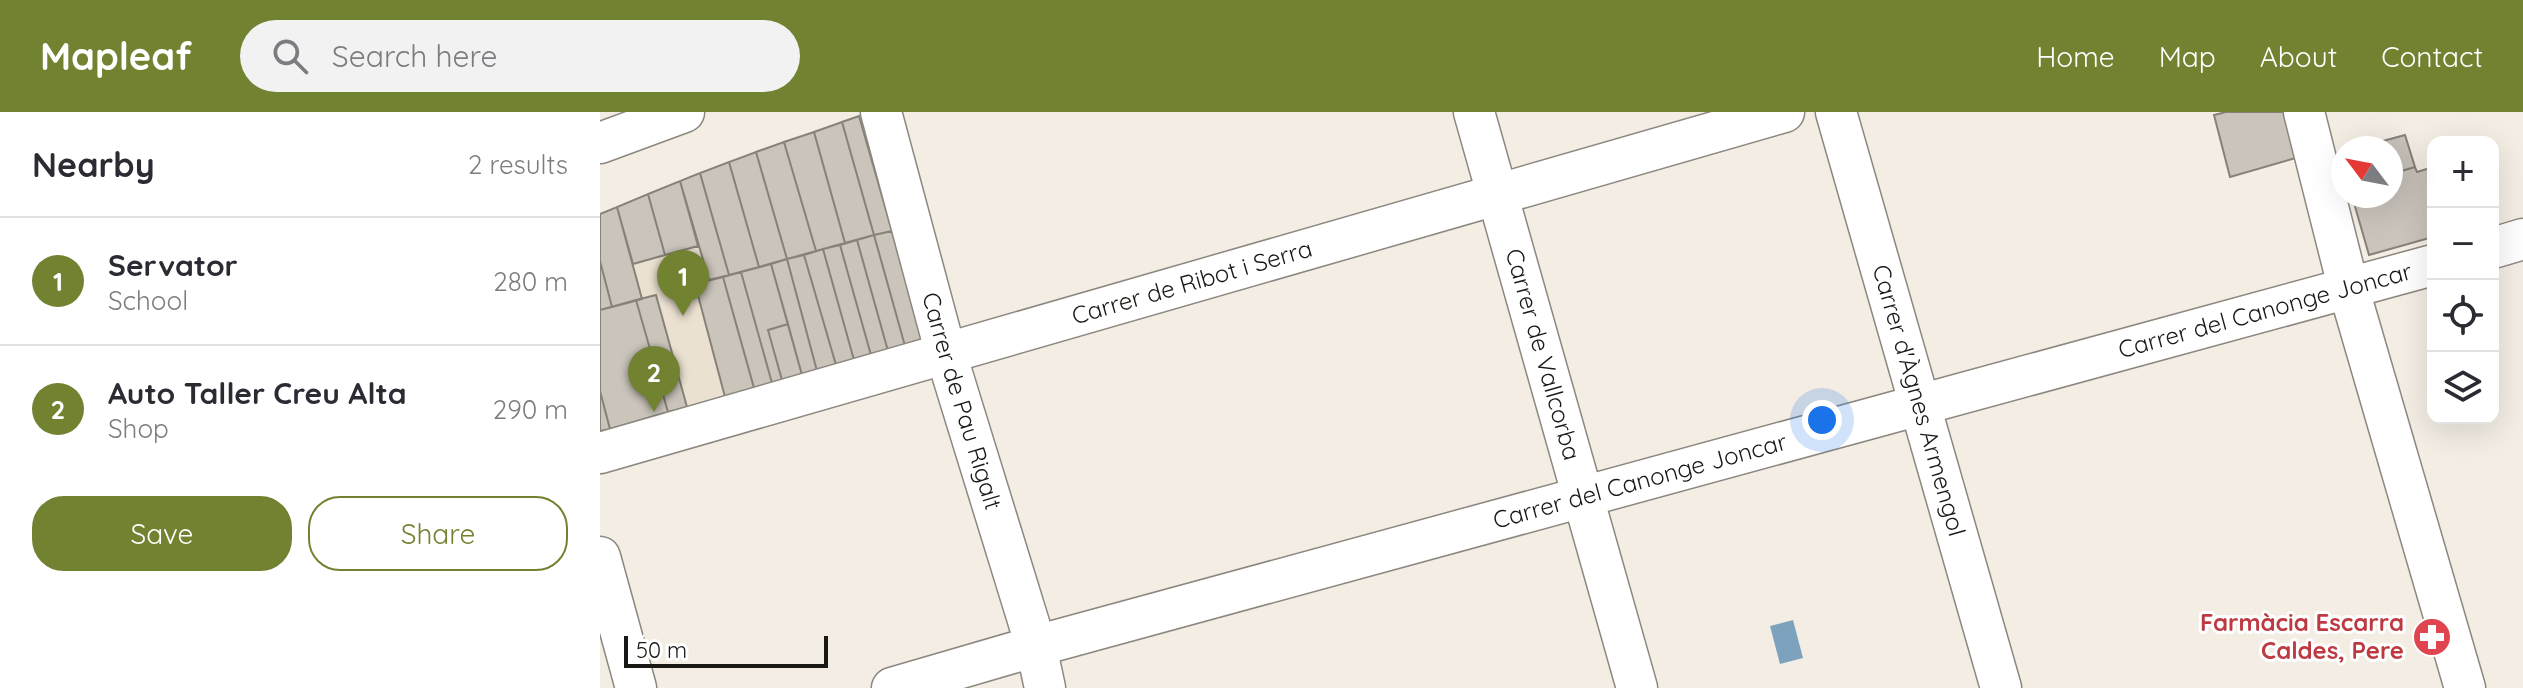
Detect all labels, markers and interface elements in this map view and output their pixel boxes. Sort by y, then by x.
search box [240,20,800,92]
text: Mapleaf [40,32,192,80]
icon: search [268,34,312,78]
text: Search here [332,37,497,75]
text: Home [2036,39,2115,74]
text: Map [2159,39,2216,74]
text: About [2260,39,2337,74]
text: Contact [2381,39,2483,74]
north arrow [2331,136,2403,208]
map controls [2427,136,2499,424]
button: + [2427,136,2499,208]
text: Nearby [32,143,155,186]
text: 2 results [468,148,568,181]
button: − [2427,208,2499,280]
street label: Carrer de Ribot i Serra [1068,233,1315,330]
street label: Carrer de Vallcorba [1499,245,1588,463]
text: Servator [108,246,238,284]
pin: 1 [657,250,709,316]
street label: Carrer del Canonge Joncar [2115,255,2415,364]
street label: Carrer d'Àgnes Armengol [1866,261,1973,539]
text: 1 [53,265,63,298]
text: 280 m [493,265,568,298]
button: locate [2427,280,2499,352]
text: School [108,284,188,317]
street label: Carrer de Pau Rigalt [916,289,1009,513]
pin: 2 [628,346,680,412]
button: layers [2427,352,2499,424]
text: Auto Taller Creu Alta [108,374,407,412]
text: 2 [51,393,65,426]
text: 290 m [493,393,568,426]
your location [1802,400,1842,440]
text: Shop [108,412,169,445]
street label: Carrer del Canonge Joncar [1489,426,1790,535]
button: Save [32,496,292,571]
button: Share [308,496,568,571]
place label: Farmàcia Escarra Caldes, Pere [2200,607,2404,665]
pharmacy icon: Farmàcia Escarra Caldes, Pere [2411,616,2453,658]
scale bar [624,632,828,668]
text: 50 m [636,636,687,664]

